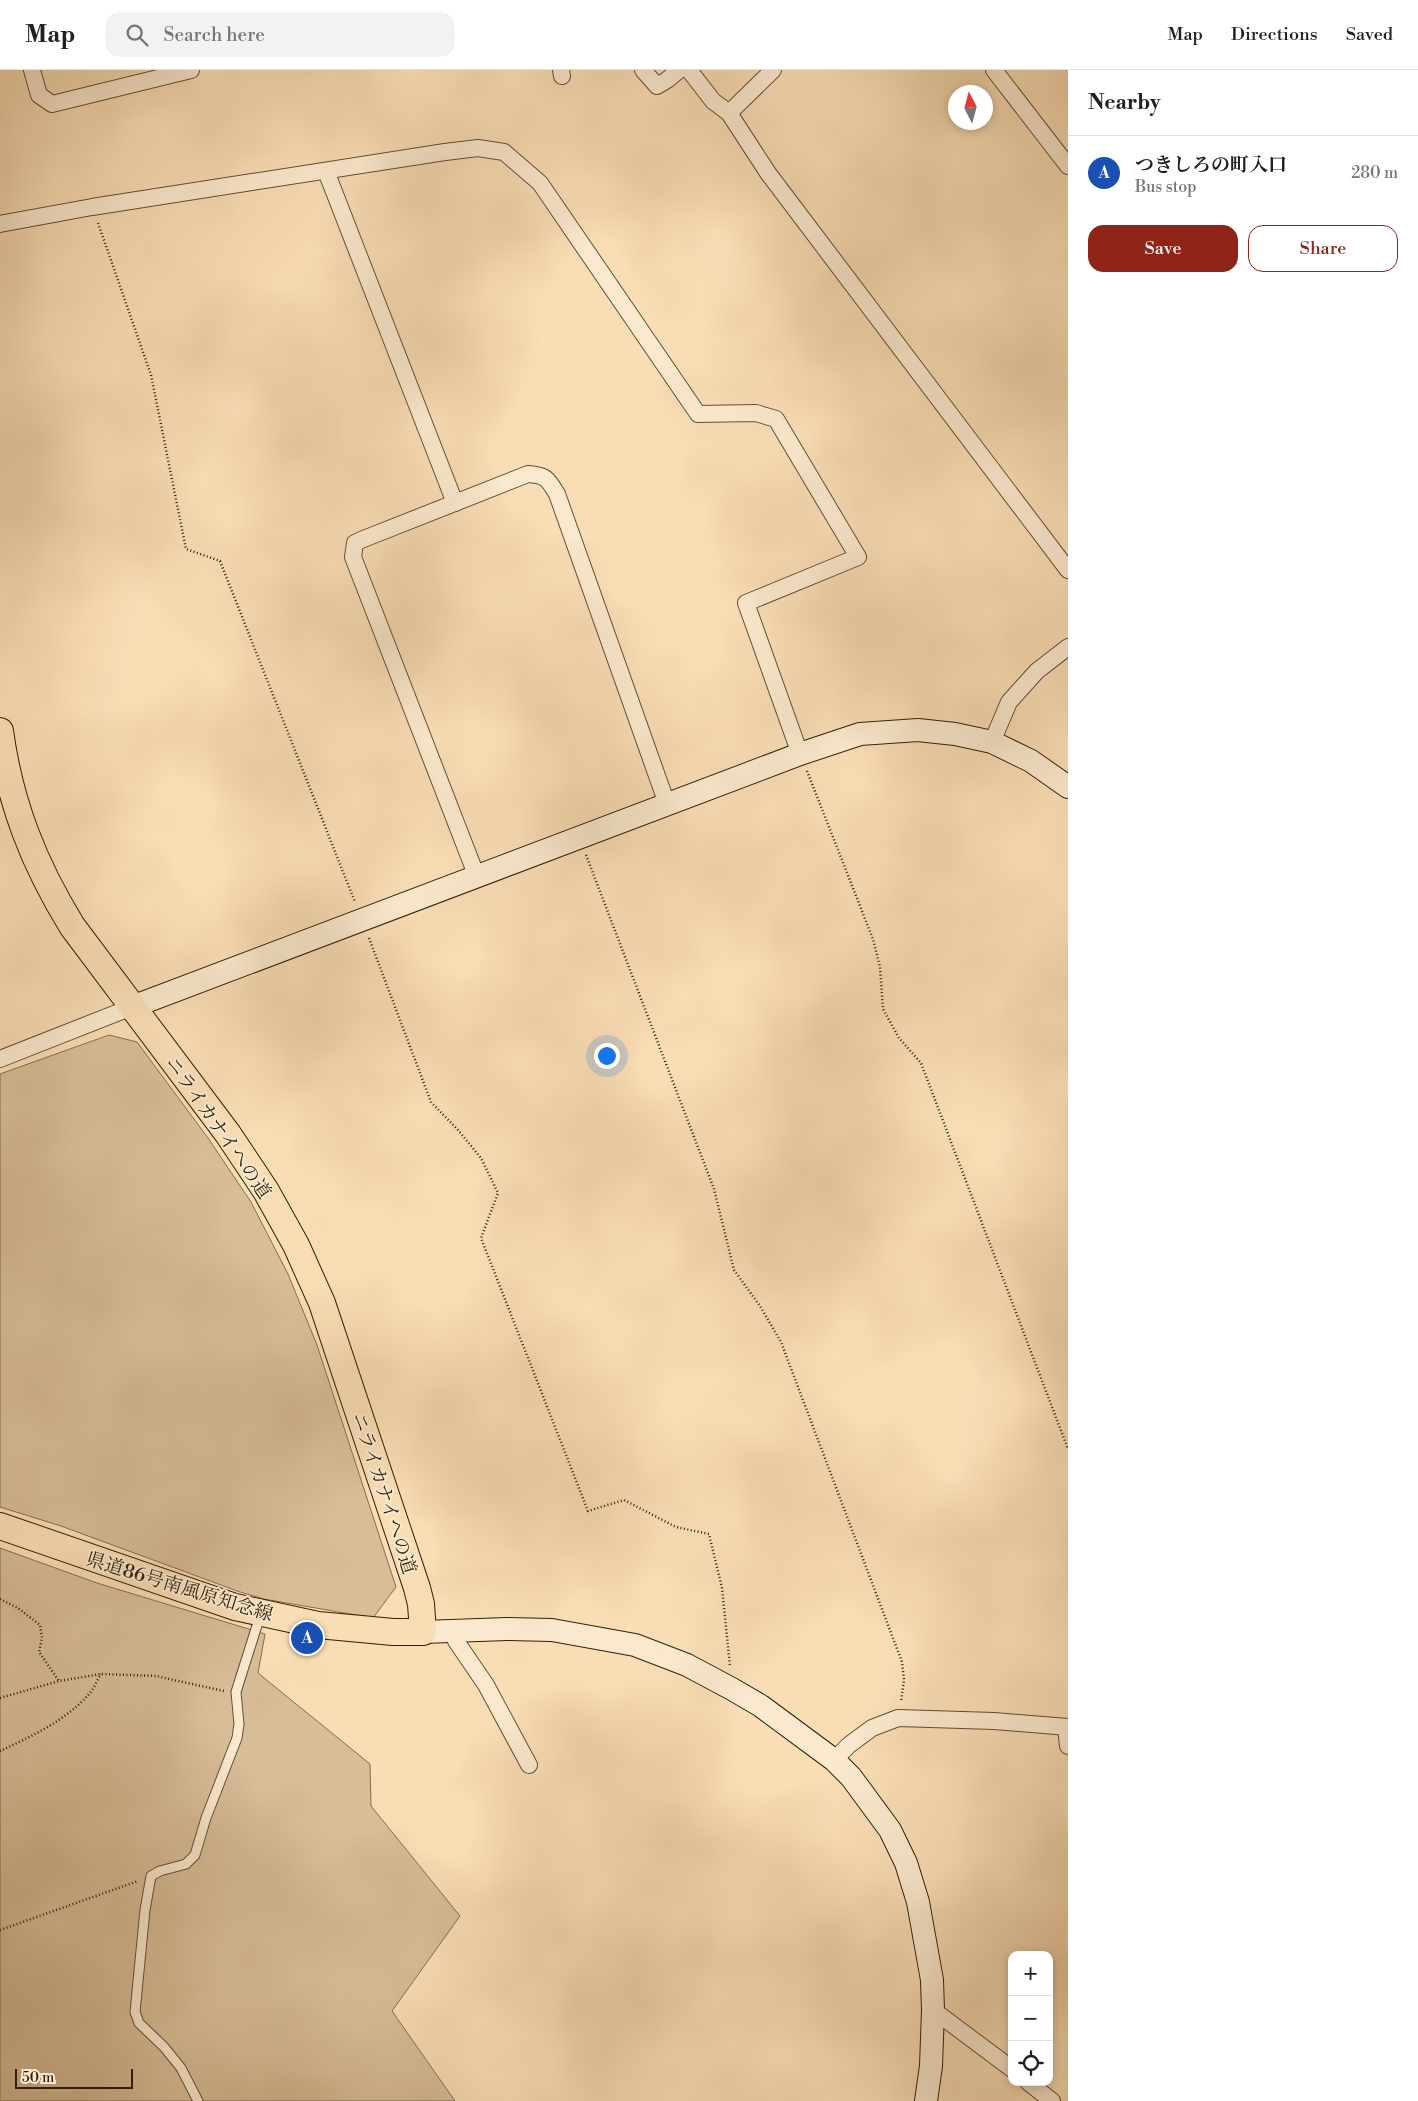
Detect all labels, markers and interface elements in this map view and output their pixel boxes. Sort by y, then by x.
search box [105,12,455,57]
text: Map [25,20,75,50]
icon: search [123,21,151,49]
text: Search here [163,23,265,47]
text: Map [1167,23,1203,46]
text: Directions [1231,23,1318,46]
text: Saved [1346,23,1393,46]
north arrow [948,85,993,130]
text: Nearby [1088,90,1161,116]
text: つきしろの町入口 [1135,153,1287,177]
text: A [1098,163,1110,183]
text: 280 m [1351,163,1398,183]
text: Bus stop [1135,177,1197,197]
button: Save [1088,225,1238,272]
button: Share [1248,225,1398,272]
your location [594,1043,620,1069]
street label: ニライカナイへの道 [160,1052,276,1203]
street label: ニライカナイへの道 [347,1409,422,1577]
street label: 県道86号南風原知念線 [83,1547,276,1627]
pin: A [291,1619,323,1657]
map controls [1008,1951,1053,2086]
button: + [1008,1951,1053,1996]
button: − [1008,1996,1053,2041]
button: locate [1008,2041,1053,2086]
scale bar [15,2066,132,2089]
text: 50 m [22,2069,54,2087]

